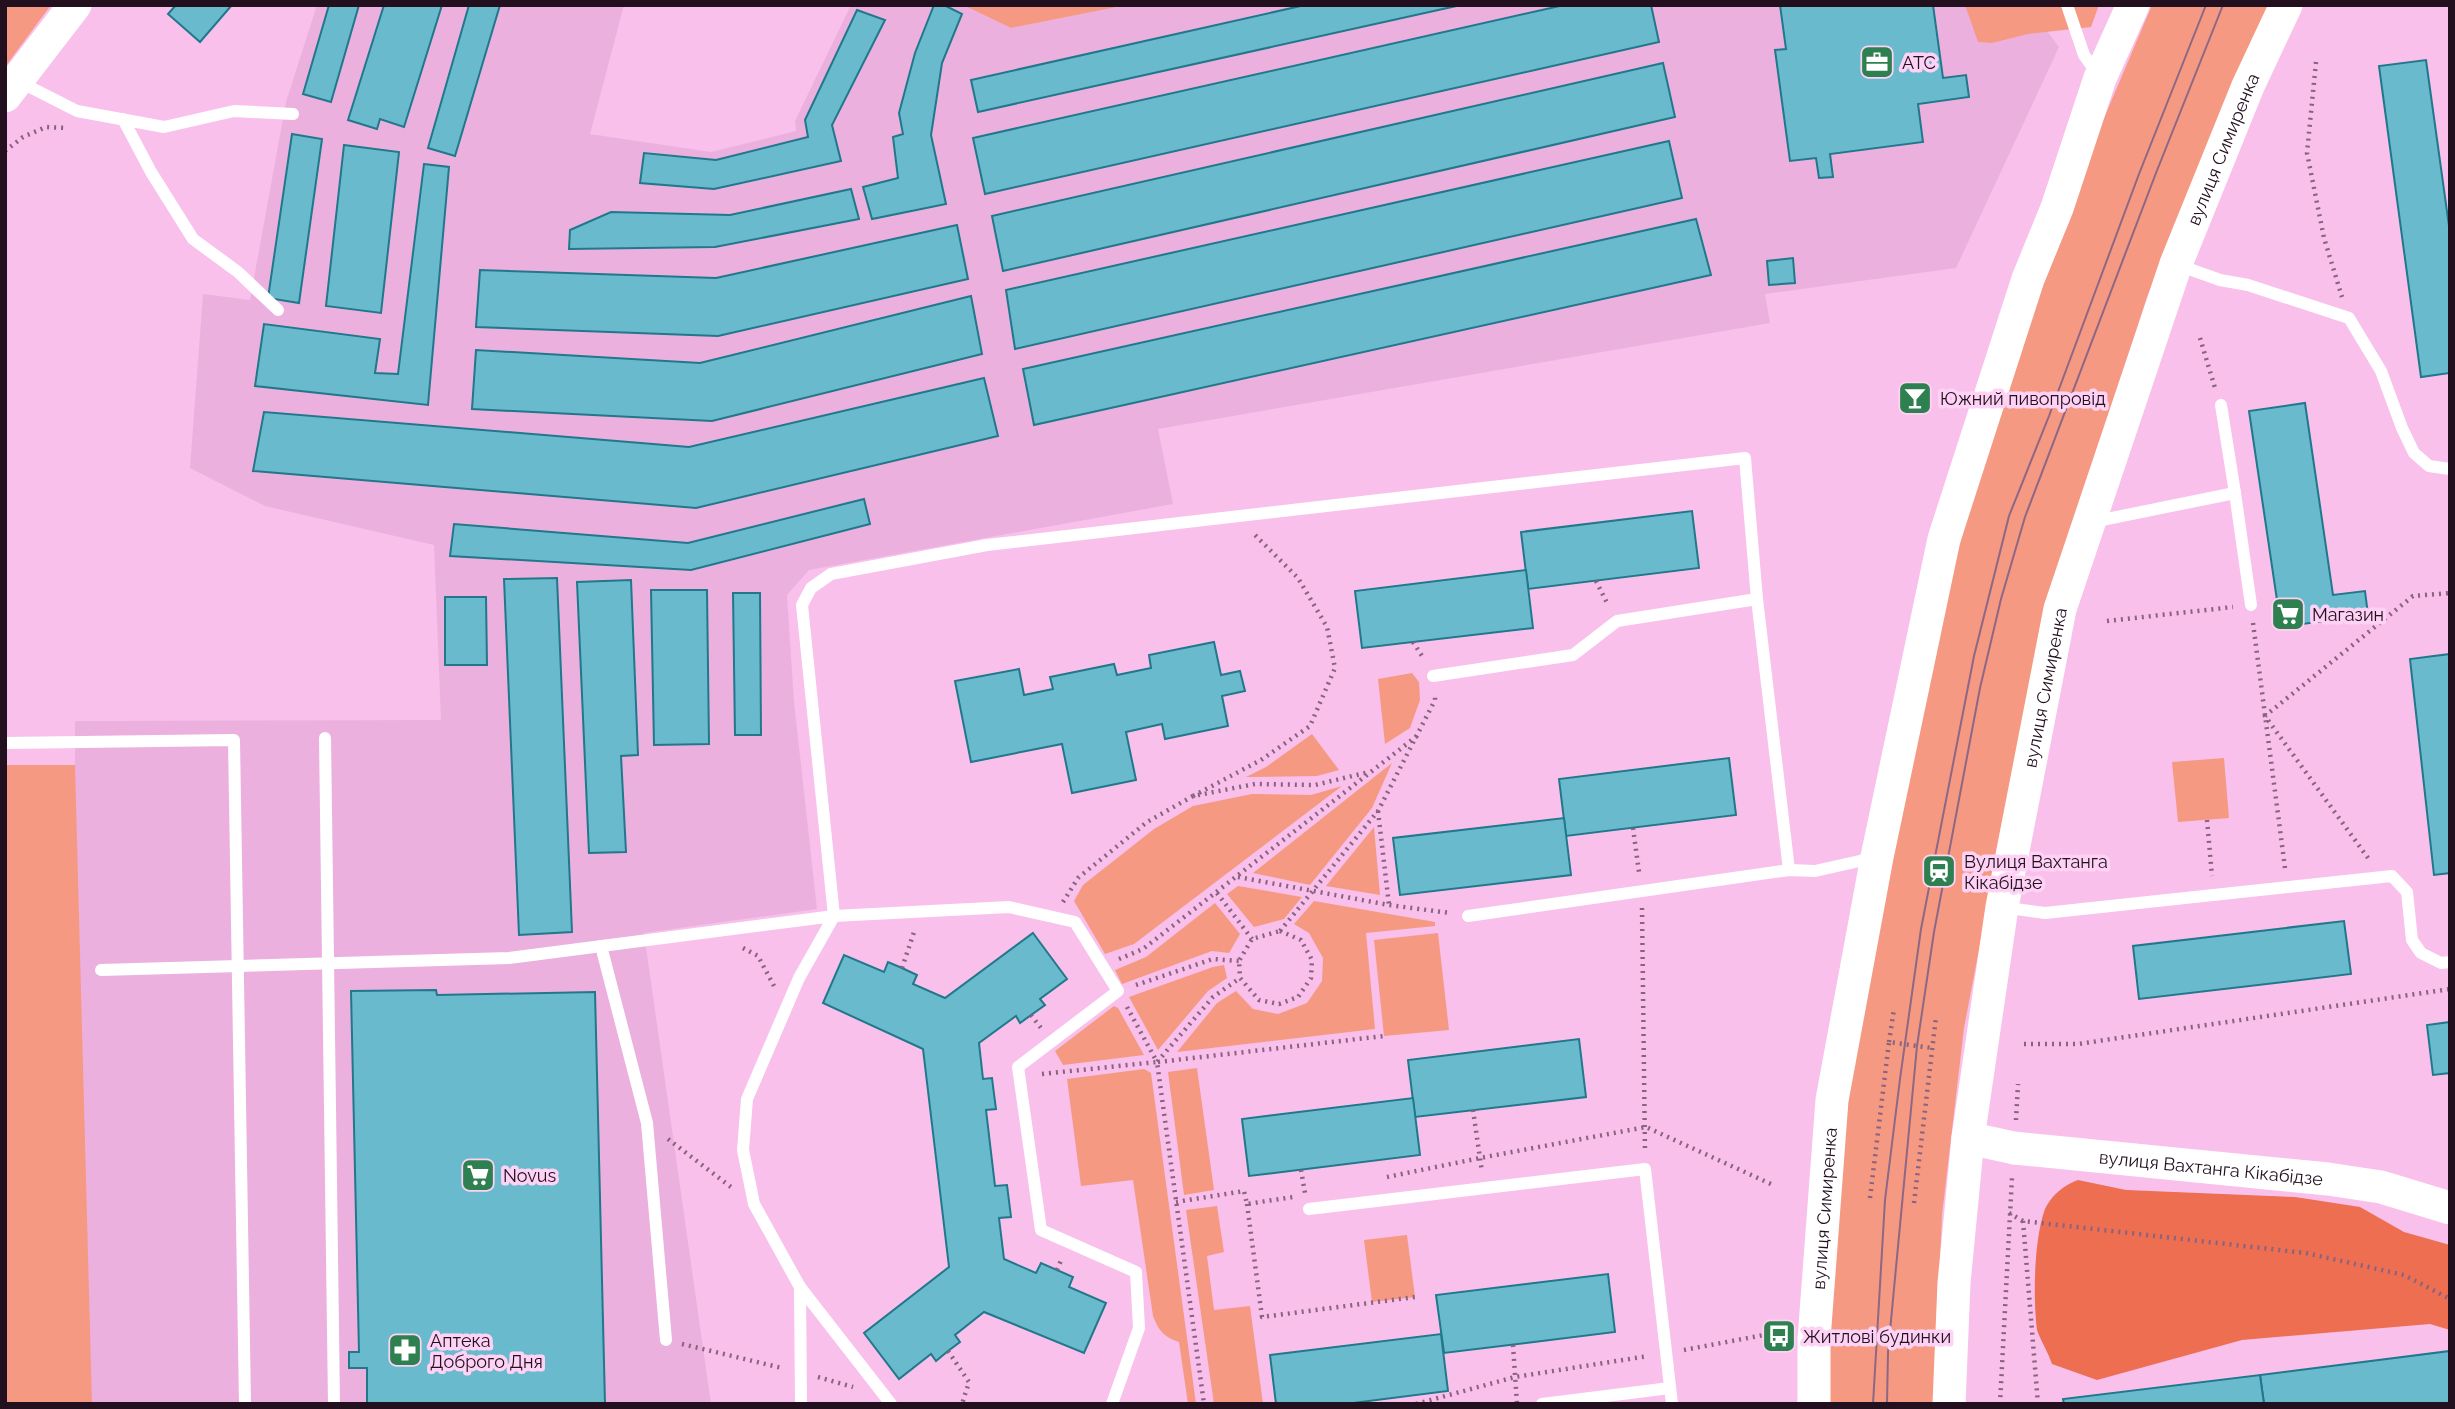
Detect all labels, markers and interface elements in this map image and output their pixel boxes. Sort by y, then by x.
office icon: АТС [1858,43,1896,81]
place label: АТС [1902,52,1936,73]
street label: вулиця Симиренка [2182,69,2263,228]
bar icon: Южний пивопровід [1896,379,1934,417]
place label: Южний пивопровід [1940,388,2106,409]
supermarket icon: Магазин [2269,595,2307,633]
place label: Магазин [2312,604,2384,625]
street label: вулиця Симиренка [2019,606,2071,769]
place label: Вулиця Вахтанга Кікабідзе [1964,851,2108,893]
station icon: Вулиця Вахтанга Кікабідзе [1920,852,1958,890]
street label: вулиця Симиренка [1807,1127,1840,1290]
street label: вулиця Вахтанга Кікабідзе [2098,1146,2324,1189]
supermarket icon: Novus [459,1156,497,1194]
place label: Novus [503,1165,556,1186]
bus stop icon: Житлові будинки [1760,1317,1798,1355]
place label: Житлові будинки [1803,1326,1951,1347]
place label: Аптека Доброго Дня [430,1330,543,1372]
pharmacy icon: Аптека Доброго Дня [386,1331,424,1369]

